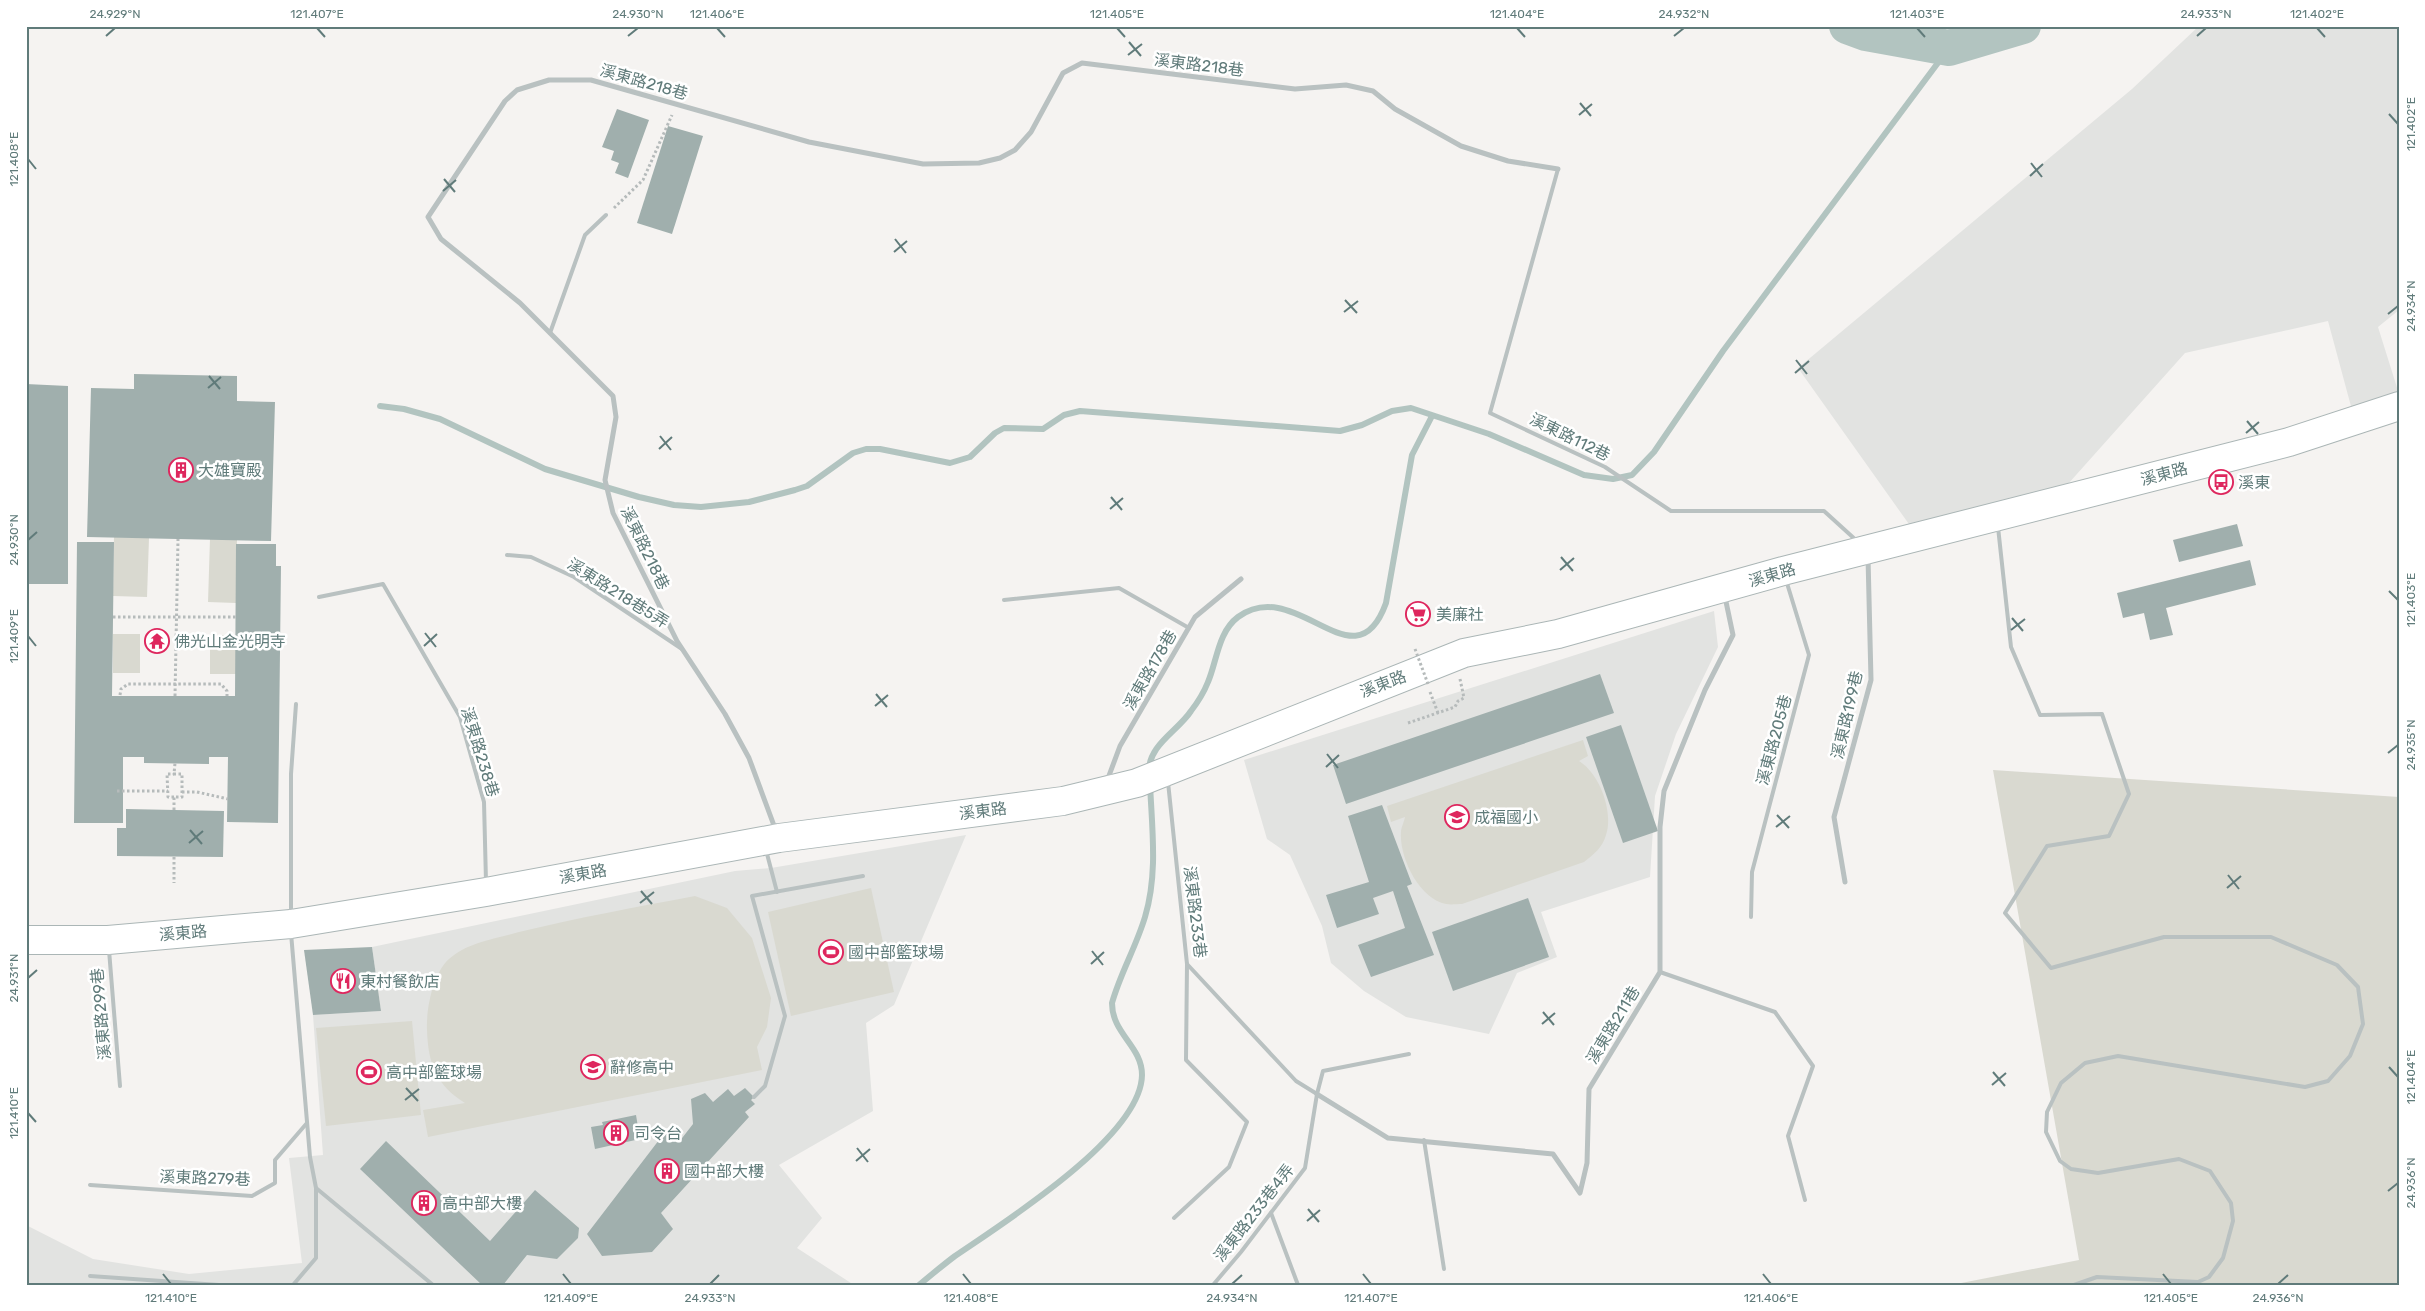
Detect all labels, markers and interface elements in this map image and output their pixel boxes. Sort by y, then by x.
text: 24.929°N [90,7,140,21]
text: 121.407°E [290,7,344,21]
text: 24.930°N [612,7,664,21]
text: 121.406°E [690,7,744,21]
text: 121.405°E [1090,7,1144,21]
text: 121.404°E [1490,7,1544,21]
text: 24.932°N [1659,7,1709,21]
text: 121.403°E [1890,7,1944,21]
text: 24.933°N [2180,7,2232,21]
text: 121.402°E [2290,7,2344,21]
street label: 溪東路218巷 [1153,50,1245,80]
street label: 溪東路218巷 [598,60,690,104]
text: 121.402°E [2404,97,2418,151]
text: 121.408°E [7,132,21,186]
text: 24.934°N [2404,280,2418,332]
street label: 溪東路112巷 [1527,409,1613,465]
building icon: 大雄寶殿 [168,457,194,483]
street label: 溪東路 [2138,459,2190,489]
place label: 大雄寶殿 [198,461,262,480]
bus stop icon: 溪東 [2208,469,2234,495]
place label: 溪東 [2238,473,2270,492]
street label: 溪東路218巷 [617,503,673,593]
text: 24.930°N [7,514,21,566]
street label: 溪東路218巷5弄 [564,554,672,632]
street label: 溪東路 [1746,559,1798,591]
text: 121.403°E [2404,573,2418,627]
supermarket icon: 美廉社 [1405,601,1431,627]
place label: 美廉社 [1436,605,1484,624]
text: 121.409°E [7,609,21,663]
street label: 溪東路178巷 [1119,627,1181,713]
temple icon: 佛光山金光明寺 [144,628,170,654]
place label: 佛光山金光明寺 [174,632,286,651]
street label: 溪東路 [1357,667,1409,701]
street label: 溪東路199巷 [1828,669,1866,761]
street label: 溪東路205巷 [1753,693,1795,787]
street label: 溪東路238巷 [457,705,503,799]
text: 24.935°N [2404,720,2418,770]
street label: 溪東路 [958,799,1008,823]
school or university icon: 成福國小 [1444,804,1470,830]
place label: 成福國小 [1474,808,1538,827]
street label: 溪東路 [558,860,608,888]
street label: 溪東路233巷 [1180,865,1210,959]
street label: 溪東路 [158,921,208,945]
sports icon: 國中部籃球場 [818,939,844,965]
place label: 國中部籃球場 [848,943,944,962]
text: 24.931°N [7,954,21,1002]
street label: 溪東路299巷 [88,967,114,1061]
restaurant icon: 東村餐飲店 [330,968,356,994]
place label: 東村餐飲店 [360,972,440,991]
street label: 溪東路211巷 [1582,983,1644,1067]
text: 121.404°E [2404,1050,2418,1104]
school or university icon: 辭修高中 [580,1054,606,1080]
place label: 辭修高中 [610,1058,674,1077]
sports icon: 高中部籃球場 [356,1059,382,1085]
place label: 高中部籃球場 [386,1063,482,1082]
text: 121.410°E [7,1087,21,1139]
building icon: 司令台 [603,1120,629,1146]
place label: 司令台 [634,1124,682,1143]
text: 24.936°N [2404,1157,2418,1209]
building icon: 國中部大樓 [654,1158,680,1184]
street label: 溪東路233巷4弄 [1210,1160,1298,1266]
place label: 國中部大樓 [684,1162,764,1181]
street label: 溪東路279巷 [159,1167,251,1189]
building icon: 高中部大樓 [411,1190,437,1216]
place label: 高中部大樓 [442,1194,522,1213]
text: 121.410°E [145,1291,197,1305]
text: 121.409°E [544,1291,598,1305]
text: 24.933°N [684,1291,736,1305]
text: 121.408°E [944,1291,998,1305]
text: 24.934°N [1206,1291,1258,1305]
text: 121.407°E [1344,1291,1398,1305]
text: 121.406°E [1744,1291,1798,1305]
text: 121.405°E [2144,1291,2198,1305]
text: 24.936°N [2252,1291,2304,1305]

